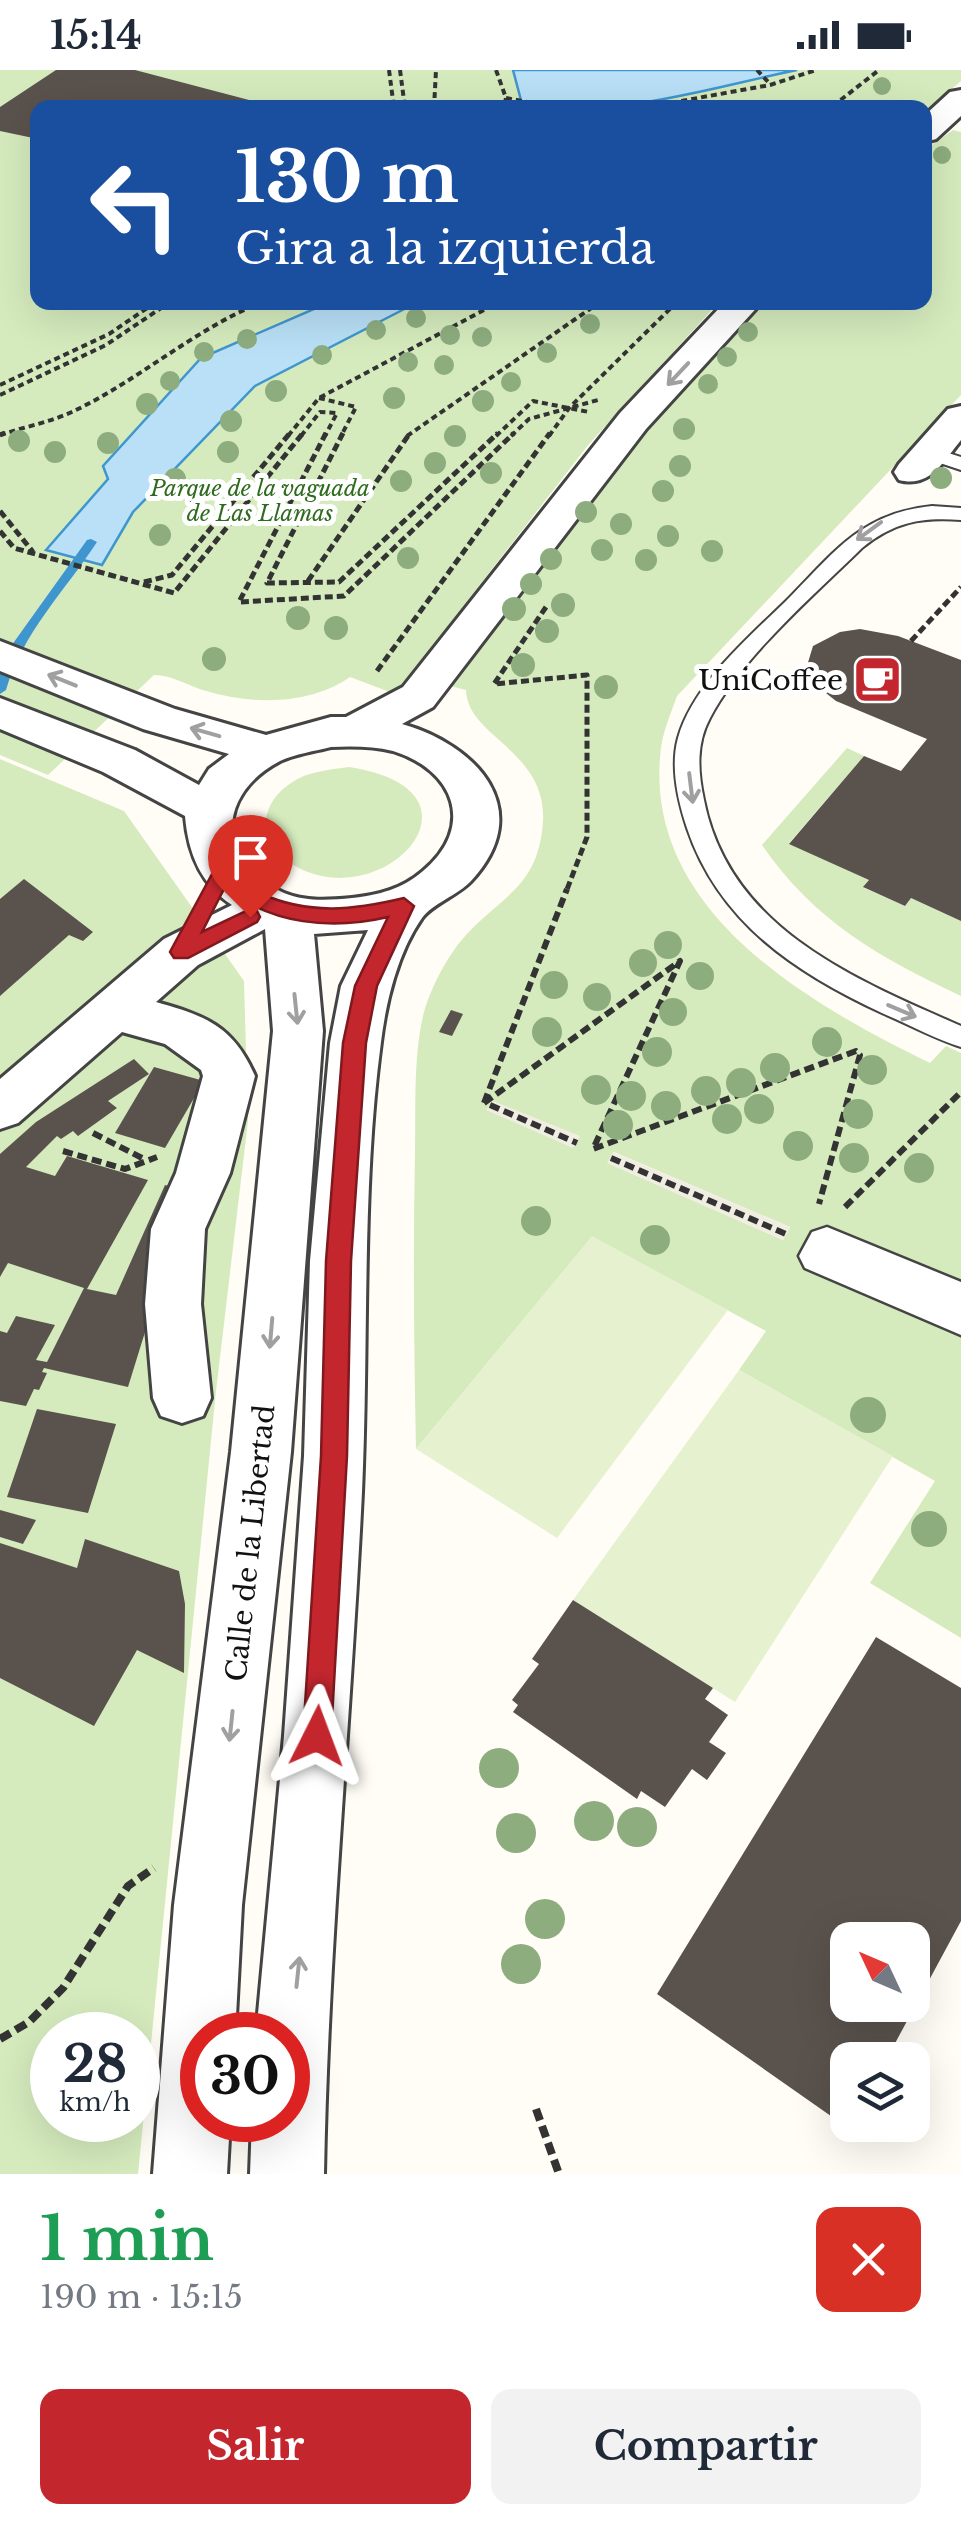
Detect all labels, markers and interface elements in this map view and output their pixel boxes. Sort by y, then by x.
text: 15:14 [50,12,142,59]
text: 130 m [235,134,459,221]
icon: left [70,140,200,270]
text: Gira a la izquierda [235,220,655,276]
one-way arrow [666,361,690,385]
park label: Parque de la vaguada de Las Llamas [149,475,370,527]
one-way arrow [855,520,883,541]
cafe icon: UniCoffee [852,654,904,706]
place label: UniCoffee [698,663,843,698]
one-way arrow [47,669,77,687]
one-way arrow [190,722,221,740]
one-way arrow [682,771,701,804]
pin [208,815,293,918]
icon: arrive [223,830,278,885]
one-way arrow [287,993,306,1025]
one-way arrow [886,1004,917,1022]
one-way arrow [262,1316,281,1349]
street label: Calle de la Libertad [219,1403,282,1683]
position arrow [265,1684,369,1788]
one-way arrow [221,1709,240,1741]
north arrow [830,1922,930,2022]
map controls [830,1922,930,2142]
one-way arrow [289,1956,308,1989]
speed limit sign: 30 [180,2012,310,2142]
text: 28 [63,2033,127,2096]
button: layers [830,2042,930,2142]
text: km/h [60,2087,130,2118]
text: 1 min [40,2202,214,2276]
button: close [816,2207,921,2312]
text: 190 m · 15:15 [40,2277,243,2317]
button: Salir [40,2389,471,2504]
button: Compartir [491,2389,921,2504]

